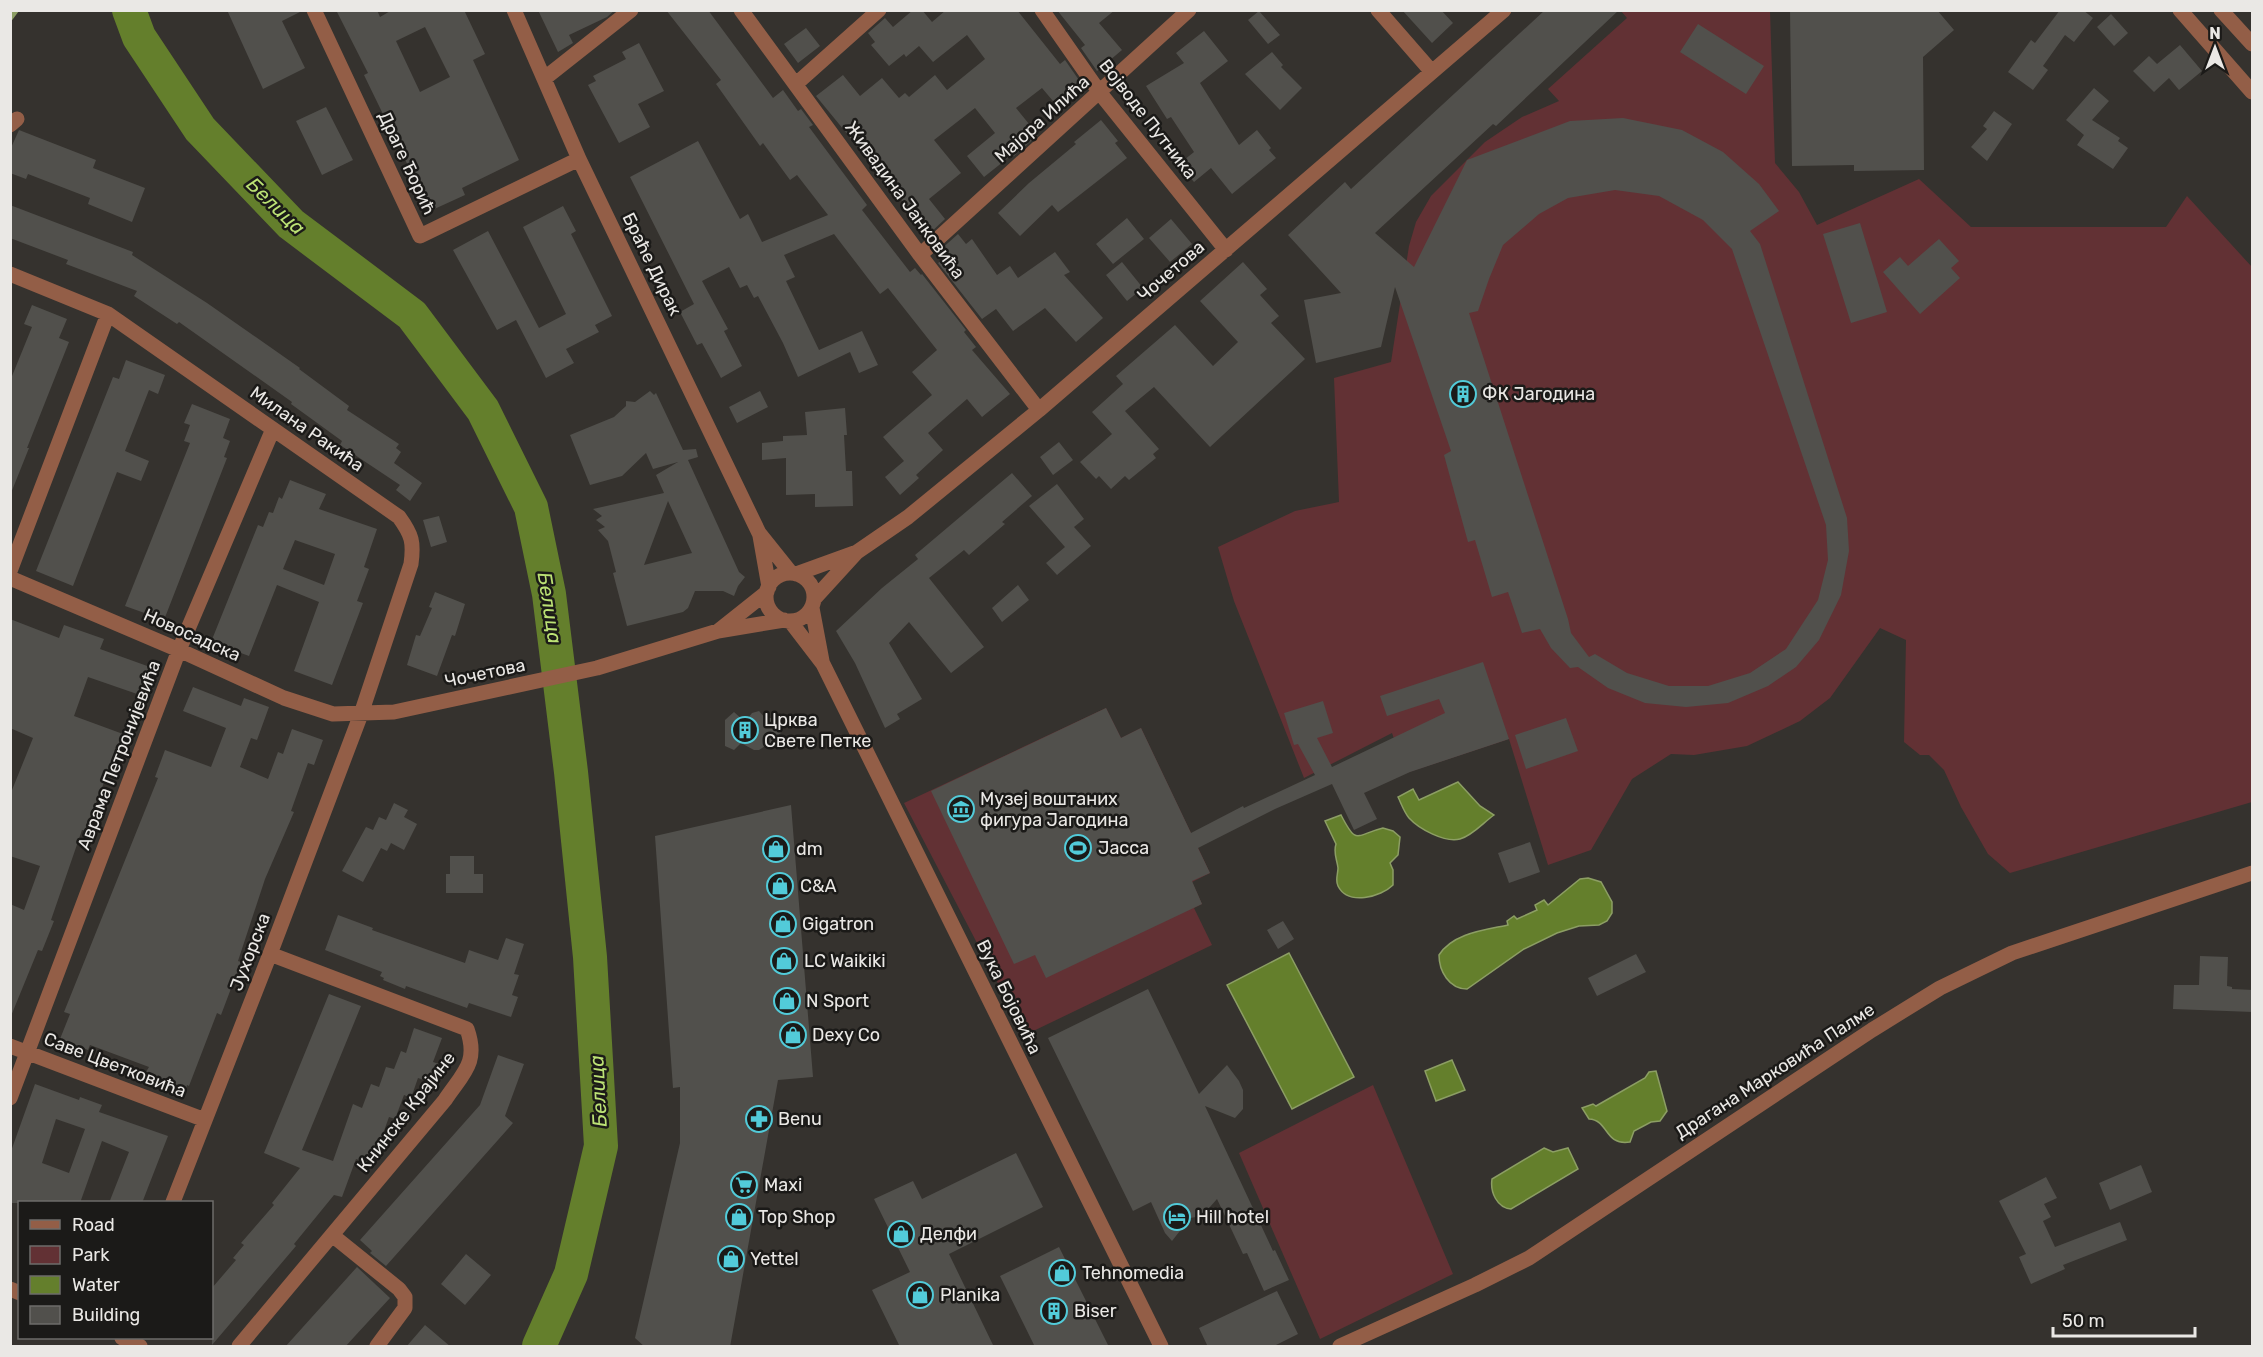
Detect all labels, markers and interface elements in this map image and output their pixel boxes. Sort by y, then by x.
north arrow [2185,18,2245,78]
text: N [2209,24,2221,43]
street label: Војводе Путника [1094,55,1202,183]
street label: Мајора Илића [990,71,1094,167]
street label: Драге Ђорић [373,108,441,218]
street label: Живадина Јанковића [840,117,970,283]
water label: Белица [242,172,310,240]
street label: Браће Дирак [618,209,687,319]
street label: Чочетова [1133,236,1209,306]
building icon: ФК Јагодина [1448,379,1478,409]
street label: Милана Ракића [246,382,368,476]
place label: ФК Јагодина [1482,383,1595,405]
water label: Белица [533,571,568,646]
street label: Новосадска [140,604,244,666]
street label: Чочетова [443,654,527,692]
street label: Аврама Петронијевића [73,657,165,853]
place label: Црква Свете Петке [764,709,871,752]
building icon: Црква Свете Петке [730,715,760,745]
place label: Музеј воштаних фигура Јагодина [980,788,1128,831]
museum icon: Музеј воштаних фигура Јагодина [946,794,976,824]
sports icon: Јасса [1063,833,1093,863]
shop icon: dm [761,834,791,864]
place label: Јасса [1098,837,1149,859]
place label: dm [796,838,823,860]
shop icon: C&A [765,871,795,901]
place label: C&A [800,875,837,897]
shop icon: Gigatron [768,909,798,939]
street label: Јухорска [225,910,275,994]
place label: Gigatron [802,913,874,935]
street label: Вука Бојовића [972,936,1046,1058]
shop icon: LC Waikiki [769,946,799,976]
place label: LC Waikiki [804,950,886,972]
shop icon: N Sport [772,986,802,1016]
place label: N Sport [806,990,869,1012]
street label: Драгана Марковића Палме [1671,998,1879,1144]
shop icon: Dexy Co [778,1020,808,1050]
place label: Dexy Co [812,1024,880,1046]
street label: Саве Цветковића [41,1028,189,1102]
street label: Книнске Крајине [352,1047,460,1177]
water label: Белица [584,1054,612,1128]
pharmacy icon: Benu [744,1104,774,1134]
place label: Benu [778,1108,822,1130]
supermarket icon: Maxi [729,1170,759,1200]
place label: Maxi [764,1174,802,1196]
legend [18,1201,213,1339]
shop icon: Top Shop [724,1202,754,1232]
hotel icon: Hill hotel [1162,1202,1192,1232]
place label: Top Shop [758,1206,835,1228]
place label: Hill hotel [1196,1206,1269,1228]
text: Road [72,1214,115,1236]
shop icon: Делфи [886,1219,916,1249]
place label: Делфи [920,1223,977,1245]
text: Park [72,1244,110,1266]
shop icon: Yettel [716,1244,746,1274]
place label: Yettel [750,1248,799,1270]
shop icon: Tehnomedia [1047,1258,1077,1288]
place label: Tehnomedia [1082,1262,1184,1284]
text: Water [72,1274,120,1296]
shop icon: Planika [905,1280,935,1310]
place label: Planika [940,1284,1000,1306]
building icon: Biser [1039,1296,1069,1326]
place label: Biser [1074,1300,1117,1322]
scale bar [2053,1300,2196,1338]
text: Building [72,1304,140,1326]
text: 50 m [2062,1310,2105,1332]

